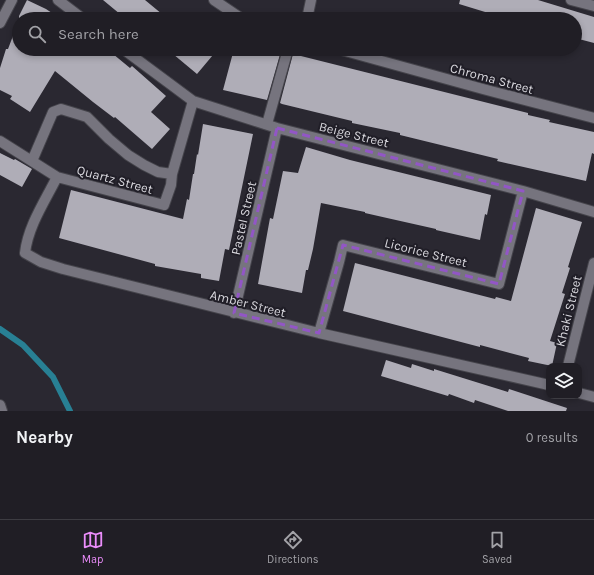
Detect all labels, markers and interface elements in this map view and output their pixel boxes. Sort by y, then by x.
search box [12,12,582,56]
icon: search [26,23,48,45]
text: Search here [58,25,139,43]
street label: Chroma Street [449,60,535,97]
street label: Beige Street [317,119,390,150]
street label: Quartz Street [75,162,155,197]
street label: Pastel Street [228,180,259,256]
street label: Licorice Street [383,235,469,270]
street label: Khaki Street [552,274,585,348]
street label: Amber Street [208,287,287,320]
map controls [546,363,582,399]
button: layers [546,363,582,399]
text: Nearby [16,427,73,447]
text: 0 results [526,430,578,445]
tab: Map [82,529,104,566]
tab: Directions [267,529,319,566]
tab: Saved [482,529,512,566]

